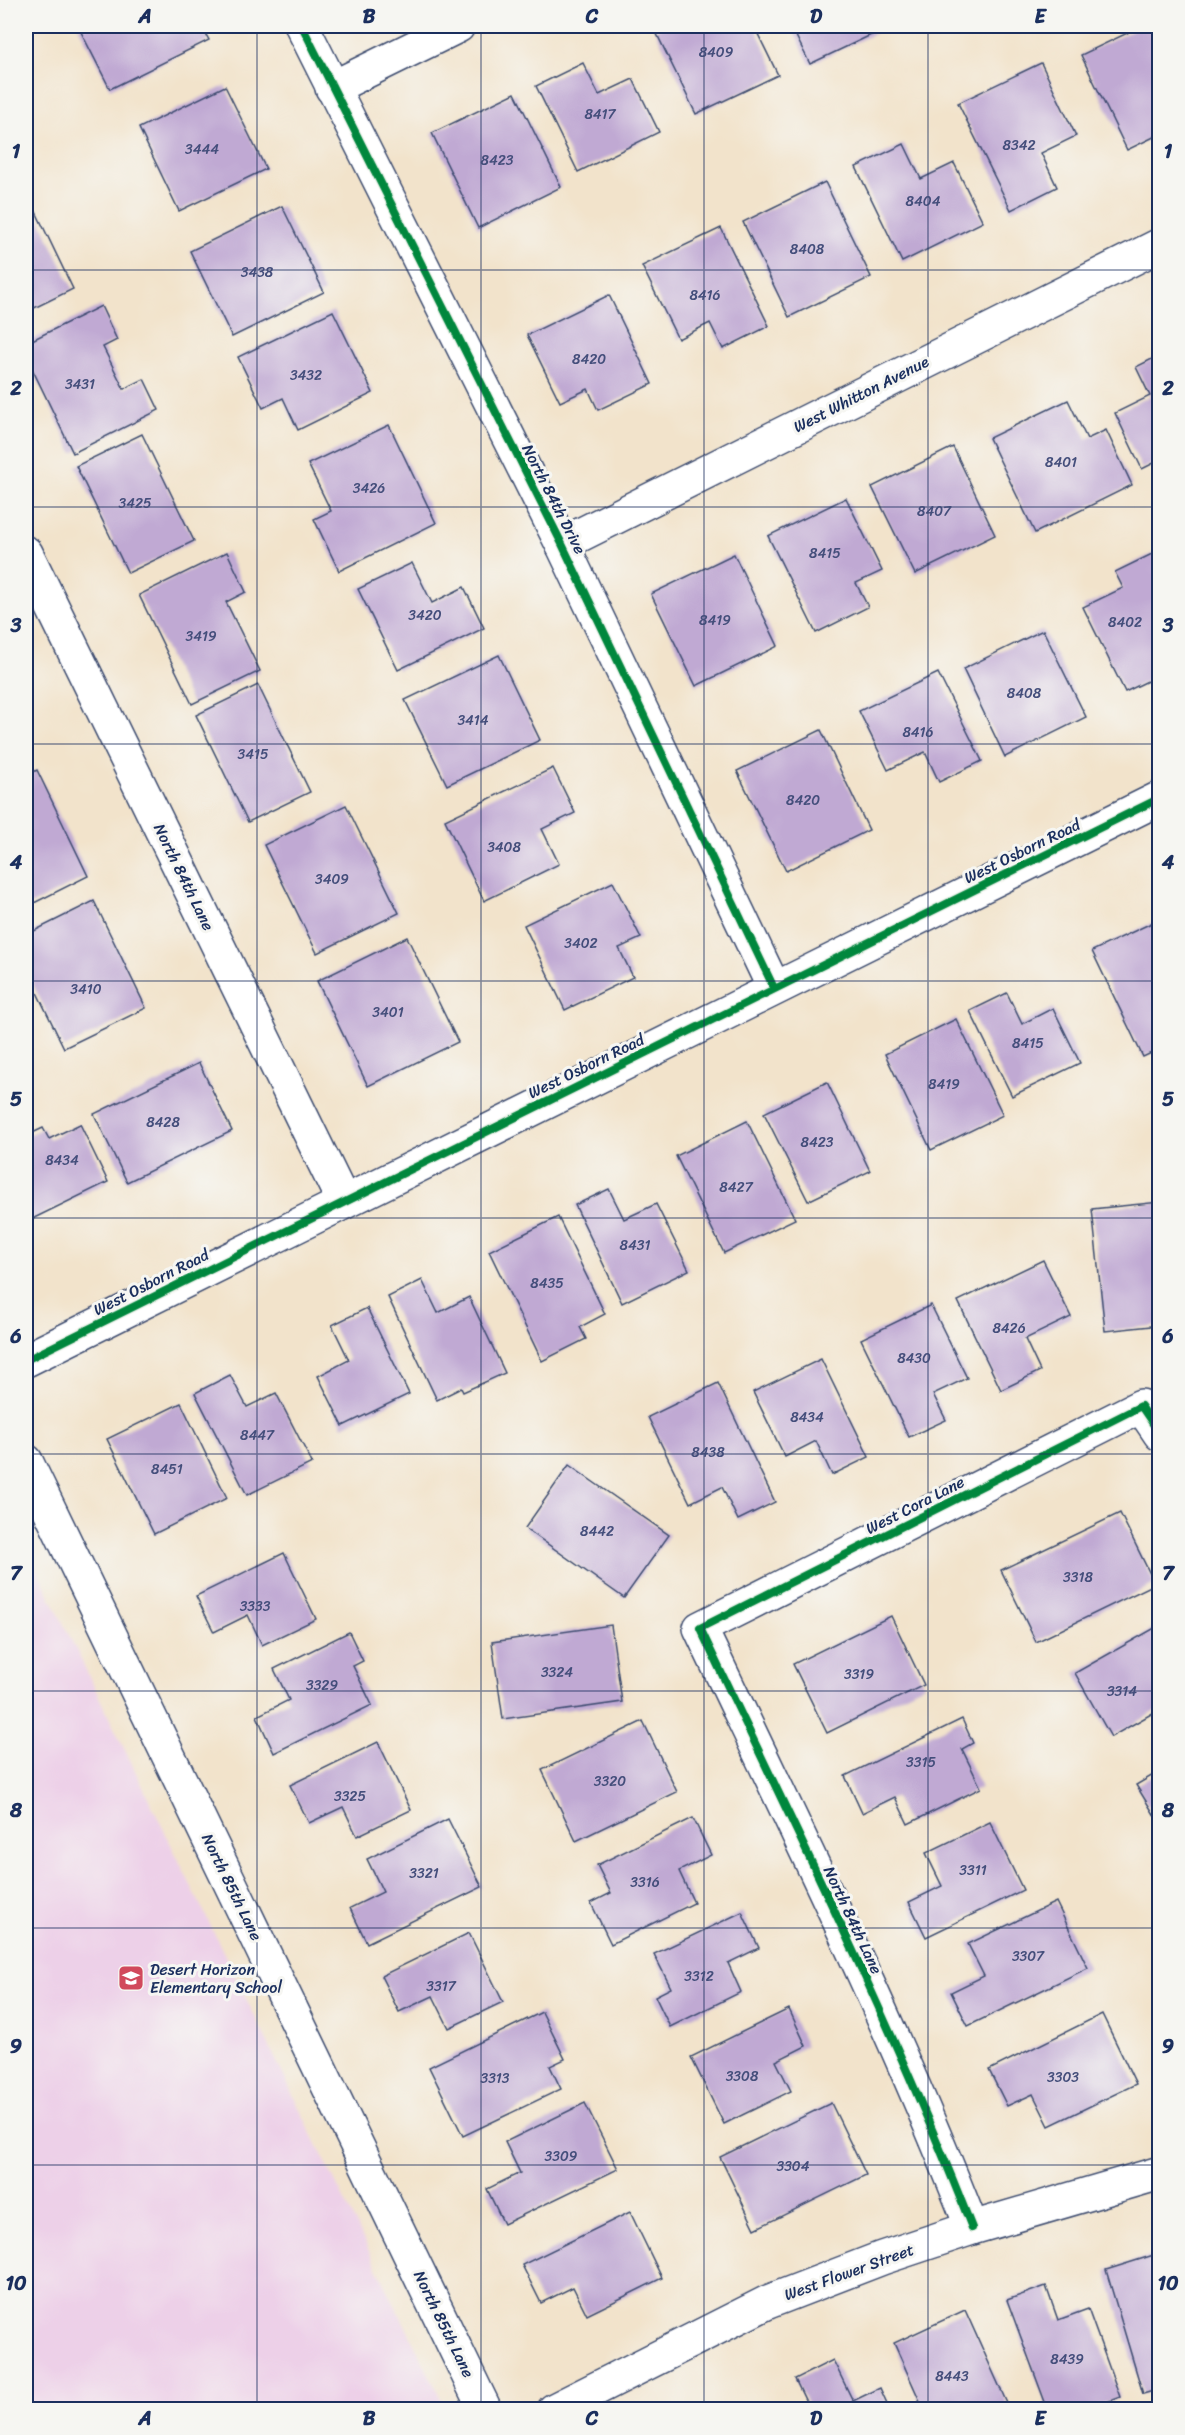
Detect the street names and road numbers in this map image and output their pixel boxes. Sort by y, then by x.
street label: West Whitton Avenue [788,347,934,441]
street label: North 84th Drive [514,439,594,559]
street label: West Osborn Road [959,810,1087,892]
street label: North 84th Lane [145,818,223,936]
street label: West Osborn Road [523,1025,651,1107]
street label: West Osborn Road [88,1240,215,1324]
street label: West Cora Lane [860,1468,970,1542]
street label: North 85th Lane [193,1828,271,1946]
street label: North 84th Lane [815,1861,891,1979]
street label: West Flower Street [780,2235,918,2309]
street label: North 85th Lane [405,2265,483,2383]

